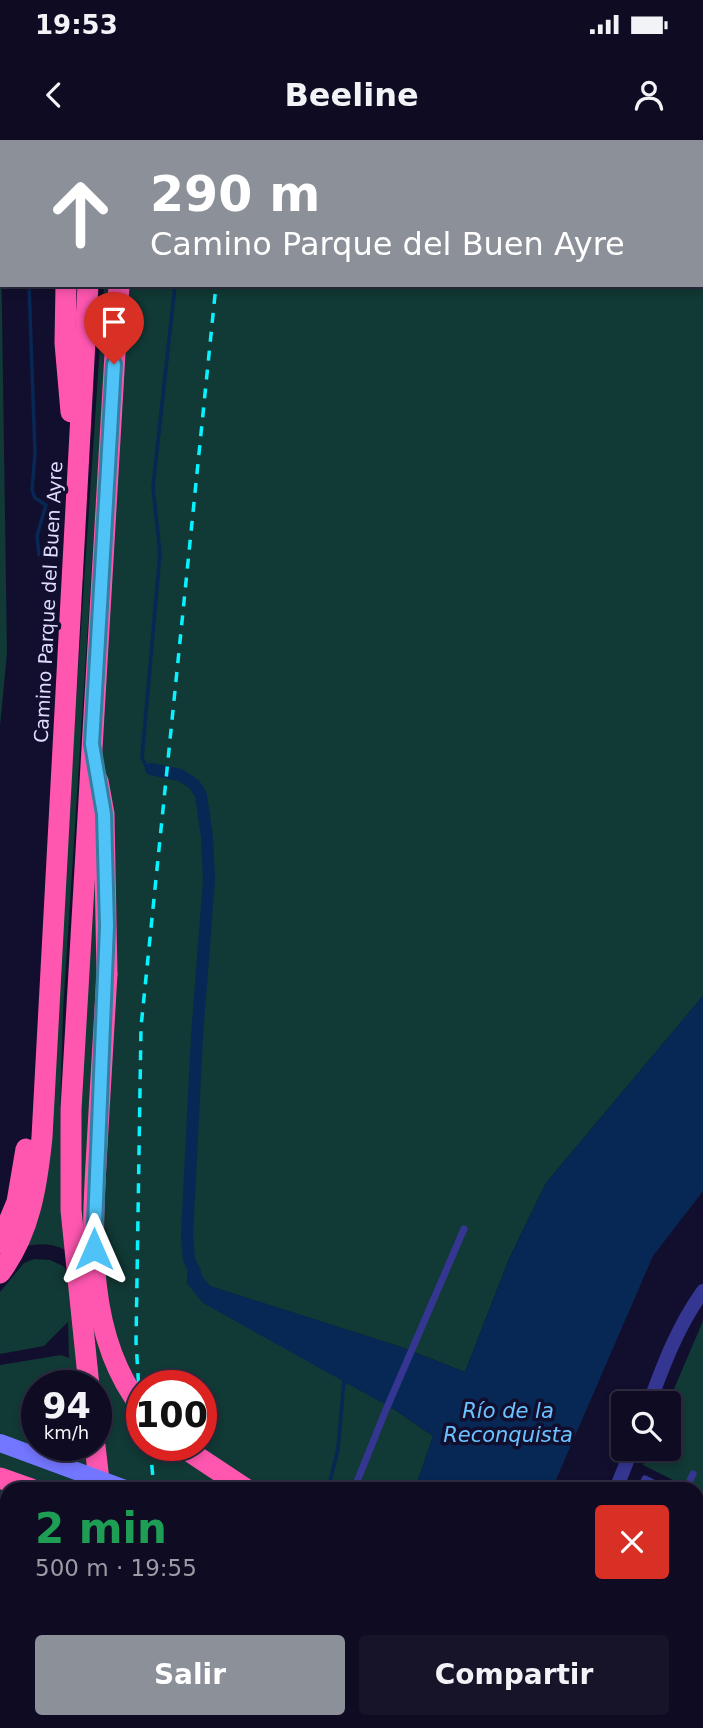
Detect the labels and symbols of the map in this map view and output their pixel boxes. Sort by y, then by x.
pin [84,292,144,364]
street label: Camino Parque del Buen Ayre [30,461,66,743]
position arrow [57,1212,131,1286]
speed limit sign: 100 [126,1370,217,1461]
water label: Río de la Reconquista [443,1399,573,1447]

